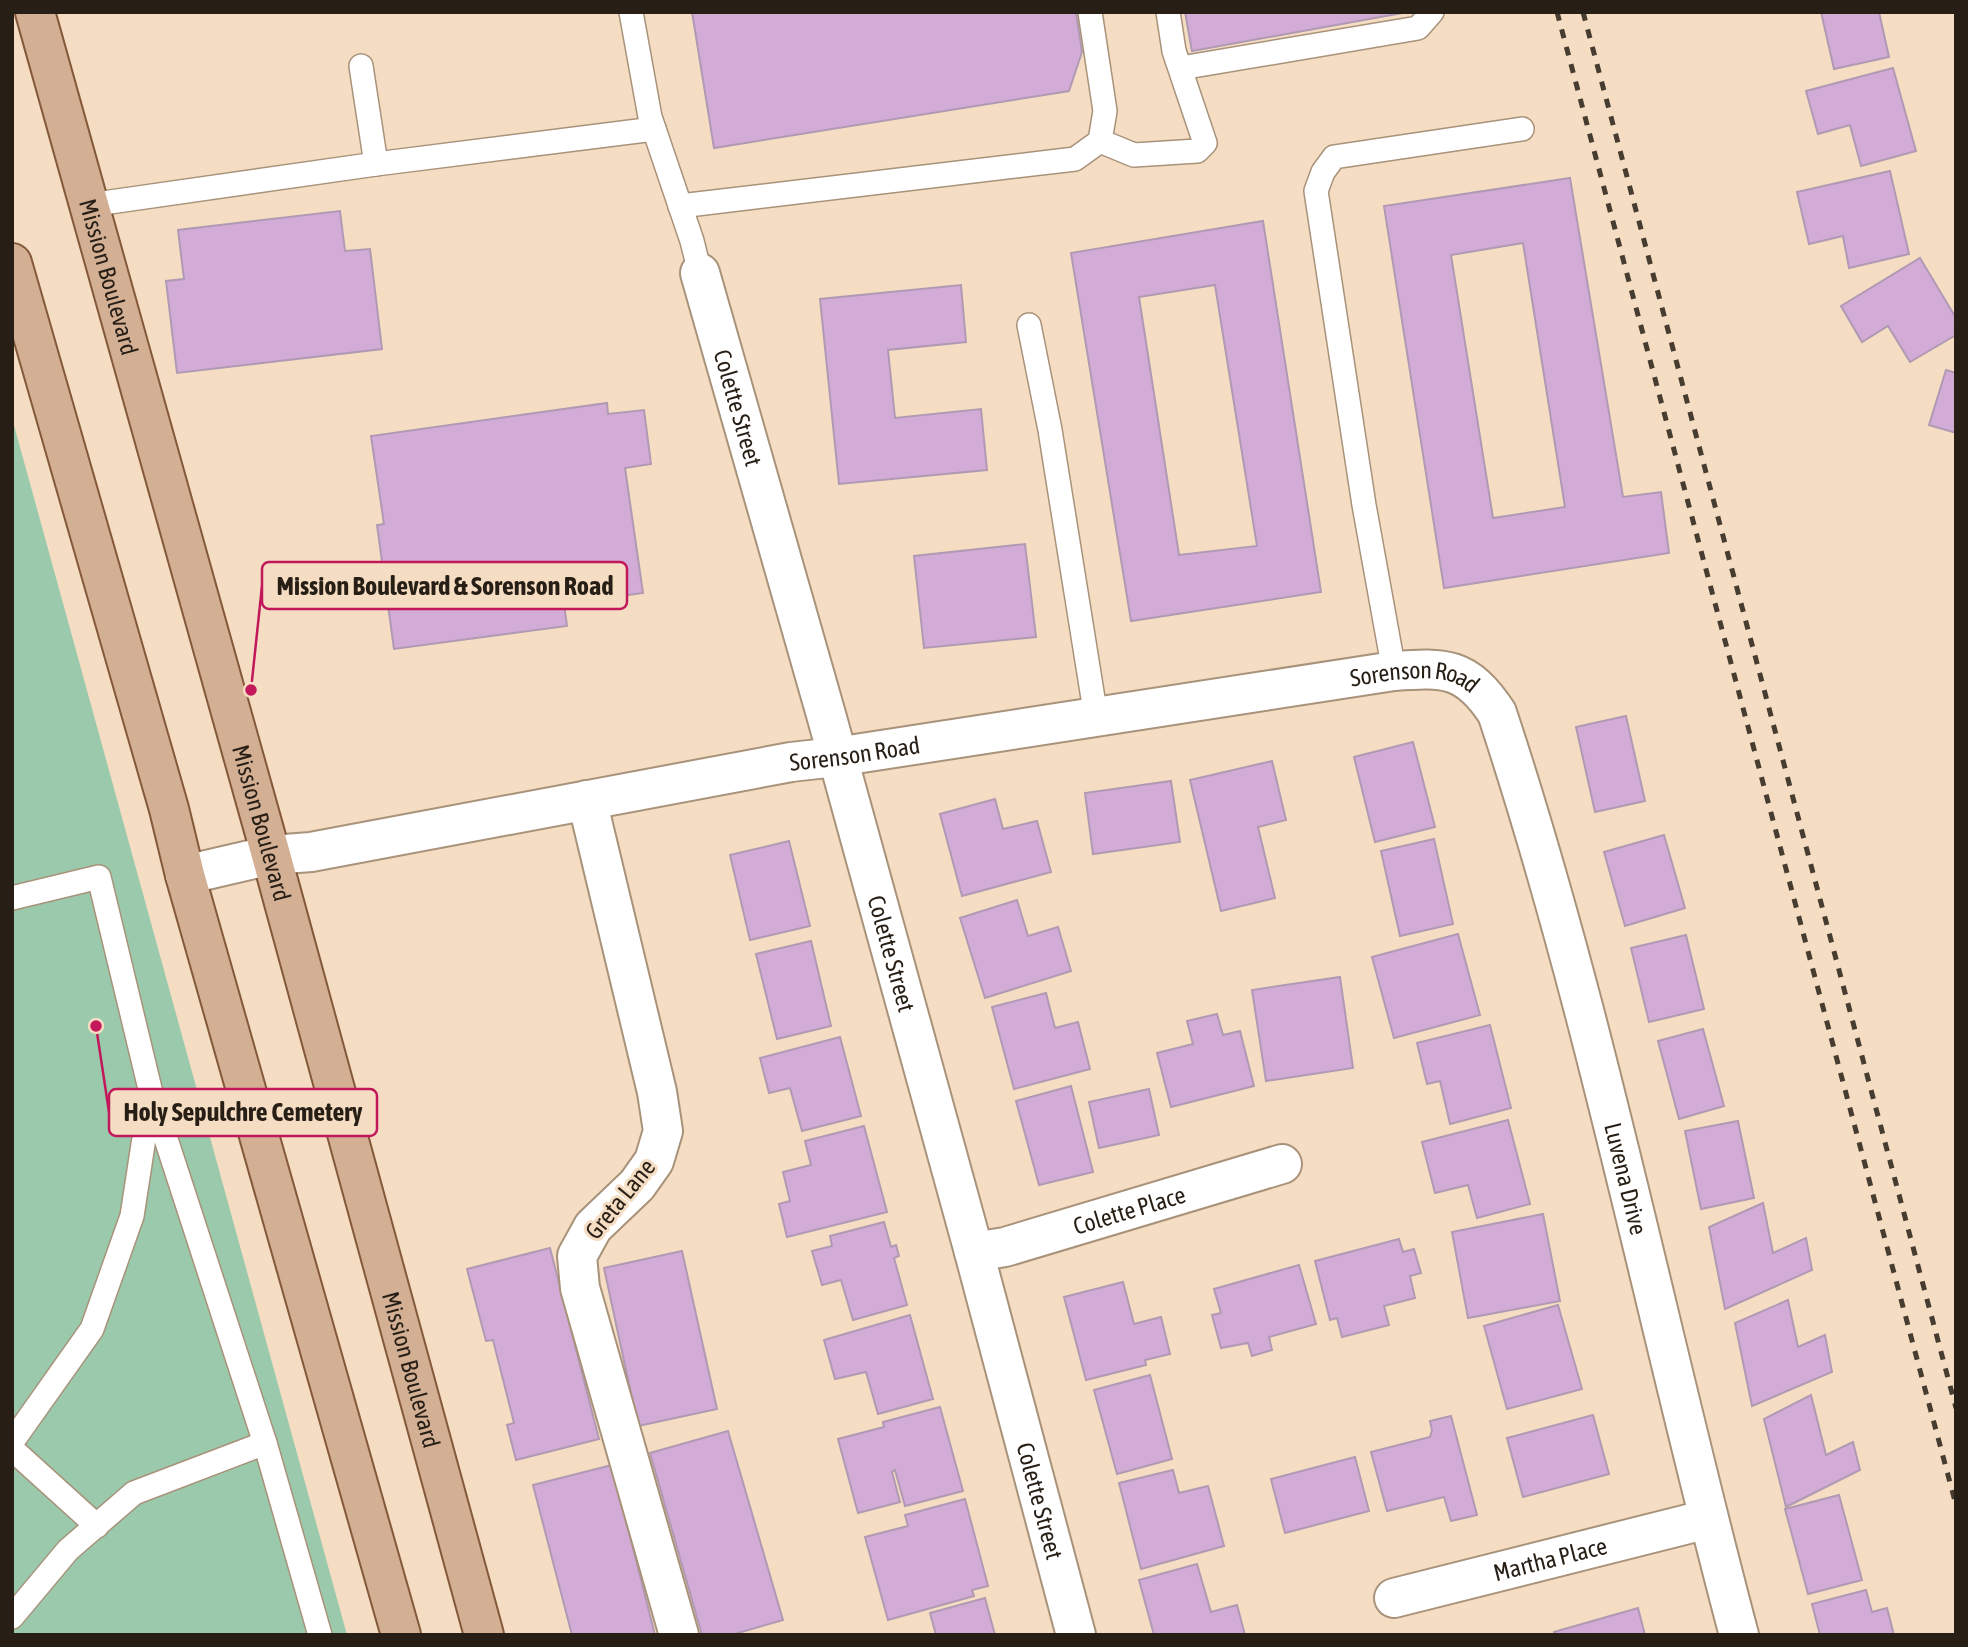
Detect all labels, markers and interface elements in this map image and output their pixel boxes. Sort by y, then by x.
street label: Mission Boulevard [74,196,144,358]
street label: Colette Street [709,346,768,469]
callout: Mission Boulevard & Sorenson Road [262,562,627,609]
text: Mission Boulevard & Sorenson Road [276,571,614,601]
street label: Sorenson Road [1348,656,1485,698]
street label: Sorenson Road [788,731,922,776]
street label: Mission Boulevard [227,742,296,904]
street label: Colette Street [863,892,921,1015]
callout: Holy Sepulchre Cemetery [109,1089,377,1136]
text: Holy Sepulchre Cemetery [123,1097,363,1127]
street label: Luvena Drive [1600,1120,1653,1237]
street label: Greta Lane [580,1154,660,1244]
street label: Colette Place [1070,1180,1189,1239]
street label: Mission Boulevard [377,1289,446,1451]
street label: Colette Street [1012,1439,1069,1562]
street label: Martha Place [1490,1531,1610,1586]

